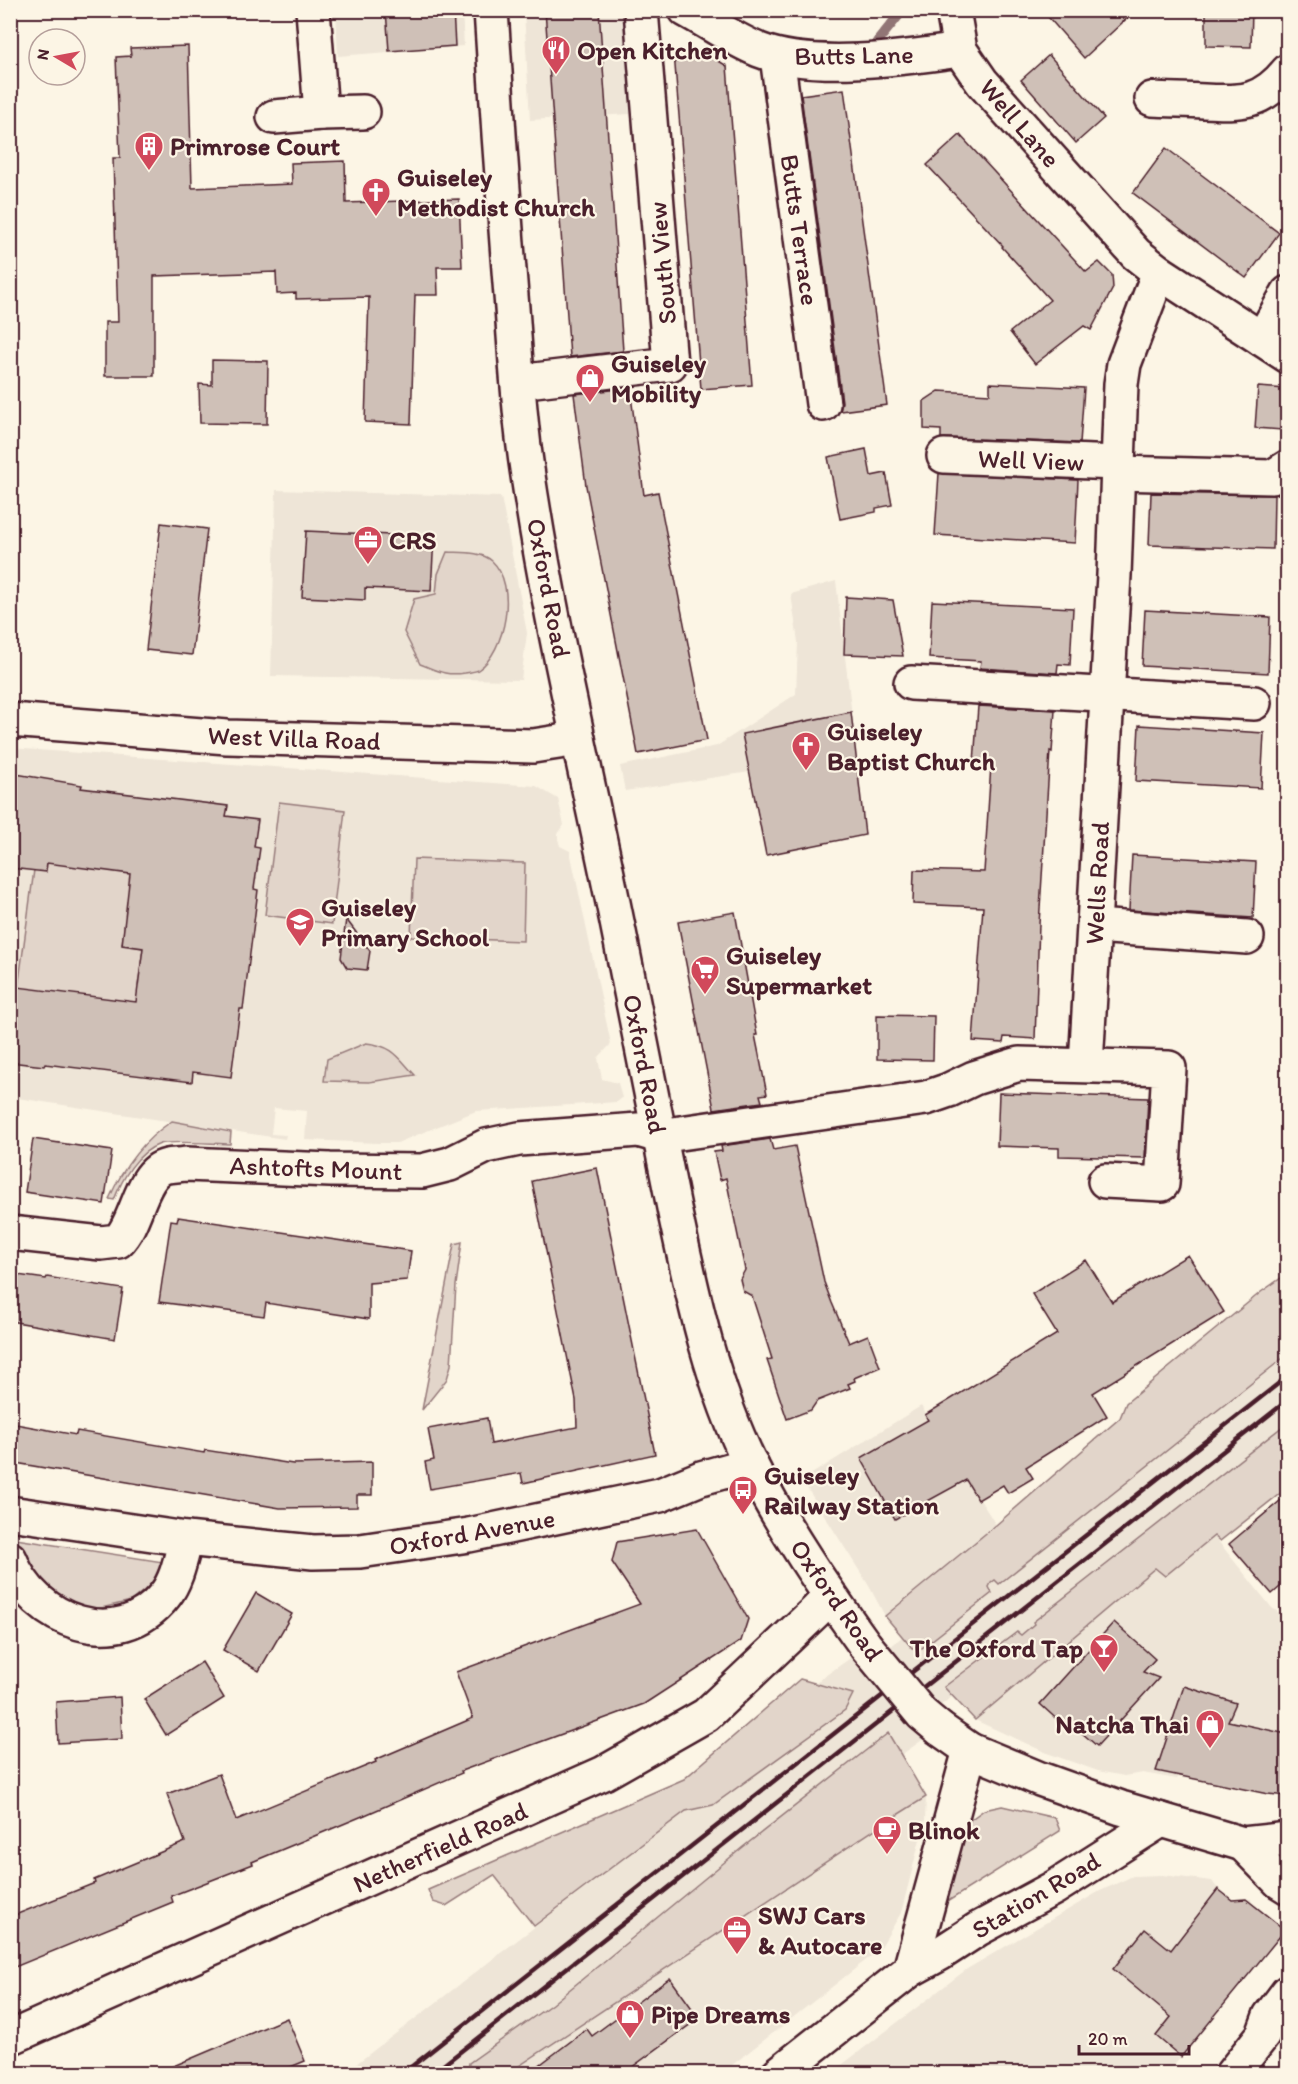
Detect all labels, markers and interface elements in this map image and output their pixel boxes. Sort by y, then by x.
north arrow [27,27,87,87]
restaurant icon: Open Kitchen [540,34,572,76]
place label: Open Kitchen [577,34,728,66]
street label: Butts Lane [794,38,914,72]
text: N [32,48,53,61]
street label: Well Lane [973,72,1067,174]
building icon: Primrose Court [133,130,165,172]
place label: Primrose Court [170,130,340,162]
street label: Butts Terrace [774,152,826,308]
place label: Guiseley Methodist Church [397,161,595,223]
church icon: Guiseley Methodist Church [360,176,392,218]
street label: South View [641,200,683,326]
place label: Guiseley Mobility [611,347,707,409]
shop icon: Guiseley Mobility [574,362,606,404]
street label: Well View [977,442,1085,478]
street label: Oxford Road [520,516,578,661]
office icon: CRS [352,524,384,566]
place label: CRS [389,524,437,556]
place label: Guiseley Baptist Church [827,715,996,777]
street label: West Villa Road [207,719,381,757]
church icon: Guiseley Baptist Church [790,730,822,772]
street label: Wells Road [1078,820,1116,945]
place label: Guiseley Primary School [321,891,490,953]
school or university icon: Guiseley Primary School [284,906,316,948]
place label: Guiseley Supermarket [726,939,872,1001]
supermarket icon: Guiseley Supermarket [689,954,721,996]
street label: Oxford Road [616,992,674,1137]
street label: Ashtofts Mount [229,1149,403,1187]
place label: Guiseley Railway Station [764,1459,939,1521]
bus stop icon: Guiseley Railway Station [727,1474,759,1516]
street label: Oxford Avenue [387,1502,557,1562]
street label: Oxford Road [783,1533,891,1667]
place label: The Oxford Tap [909,1632,1083,1664]
bar icon: The Oxford Tap [1088,1632,1120,1674]
place label: Natcha Thai [1055,1708,1189,1740]
shop icon: Natcha Thai [1194,1708,1226,1750]
street label: Netherfield Road [348,1794,532,1900]
cafe icon: Blinok [871,1814,903,1856]
place label: Blinok [908,1814,980,1846]
street label: Station Road [966,1844,1107,1946]
place label: SWJ Cars & Autocare [758,1899,882,1961]
office icon: SWJ Cars & Autocare [721,1914,753,1956]
shop icon: Pipe Dreams [614,1998,646,2040]
place label: Pipe Dreams [651,1998,790,2030]
scale bar [1079,2018,1188,2056]
text: 20 m [1088,2028,1128,2050]

